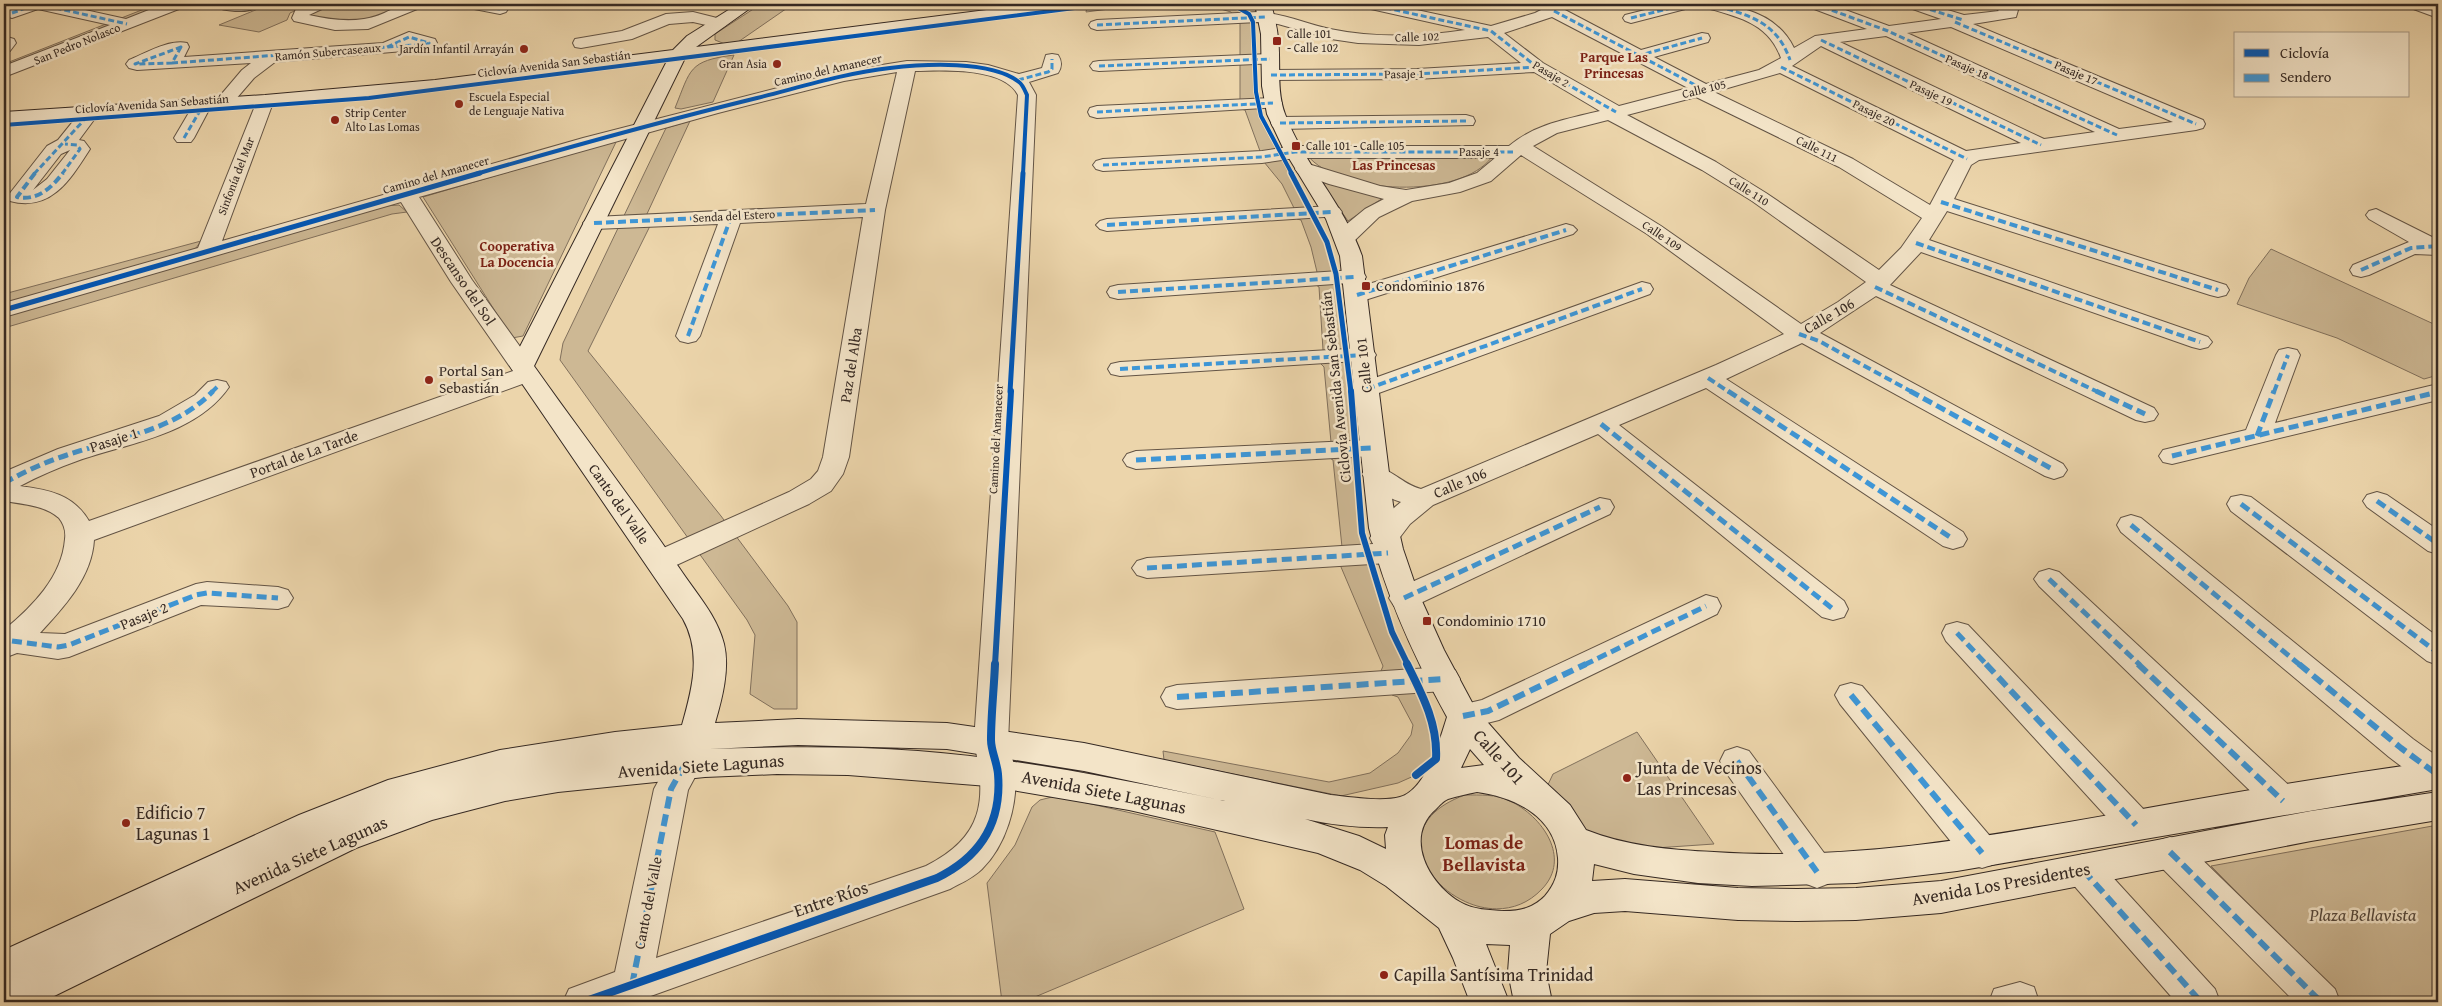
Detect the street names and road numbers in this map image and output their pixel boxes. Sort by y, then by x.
street label: San Pedro Nolasco [31,18,123,69]
street label: Calle 102 [1394,27,1440,46]
street label: Ramón Subercaseaux [274,38,383,65]
street label: Ciclovía Avenida San Sebastián [477,46,632,81]
street label: Camino del Amanecer [772,49,883,90]
street label: Pasaje 18 [1943,50,1992,84]
street label: Pasaje 2 [1530,56,1573,91]
street label: Pasaje 17 [2052,56,2101,89]
street label: Pasaje 1 [1384,65,1424,82]
street label: Calle 105 [1680,75,1728,102]
street label: Pasaje 19 [1907,75,1956,110]
street label: Ciclovía Avenida San Sebastián [75,90,230,117]
street label: Pasaje 20 [1850,95,1899,130]
street label: Calle 111 [1794,131,1841,166]
street label: Sinfonía del Mar [213,134,258,218]
street label: Pasaje 4 [1459,143,1499,160]
street label: Camino del Amanecer [381,151,491,198]
street label: Calle 110 [1726,172,1773,210]
street label: Senda del Estero [692,205,776,226]
street label: Calle 109 [1639,216,1686,255]
street label: Descanso del Sol [426,232,501,329]
street label: Ciclovía Avenida San Sebastián [1315,290,1356,484]
street label: Calle 106 [1799,293,1858,339]
street label: Paz del Alba [834,326,867,404]
street label: Calle 101 [1350,336,1377,394]
street label: Camino del Amanecer [984,384,1007,494]
street label: Pasaje 1 [87,422,141,457]
street label: Portal de La Tarde [247,424,361,483]
street label: Canto del Valle [584,459,655,548]
street label: Calle 106 [1430,462,1490,503]
street label: Pasaje 2 [117,596,171,635]
street label: Calle 101 [1467,723,1532,791]
street label: Avenida Siete Lagunas [617,746,785,785]
street label: Avenida Siete Lagunas [1020,762,1189,821]
street label: Avenida Siete Lagunas [228,808,392,901]
street label: Canto del Valle [628,855,667,951]
street label: Avenida Los Presidentes [1909,855,2092,913]
street label: Entre Ríos [790,873,872,924]

